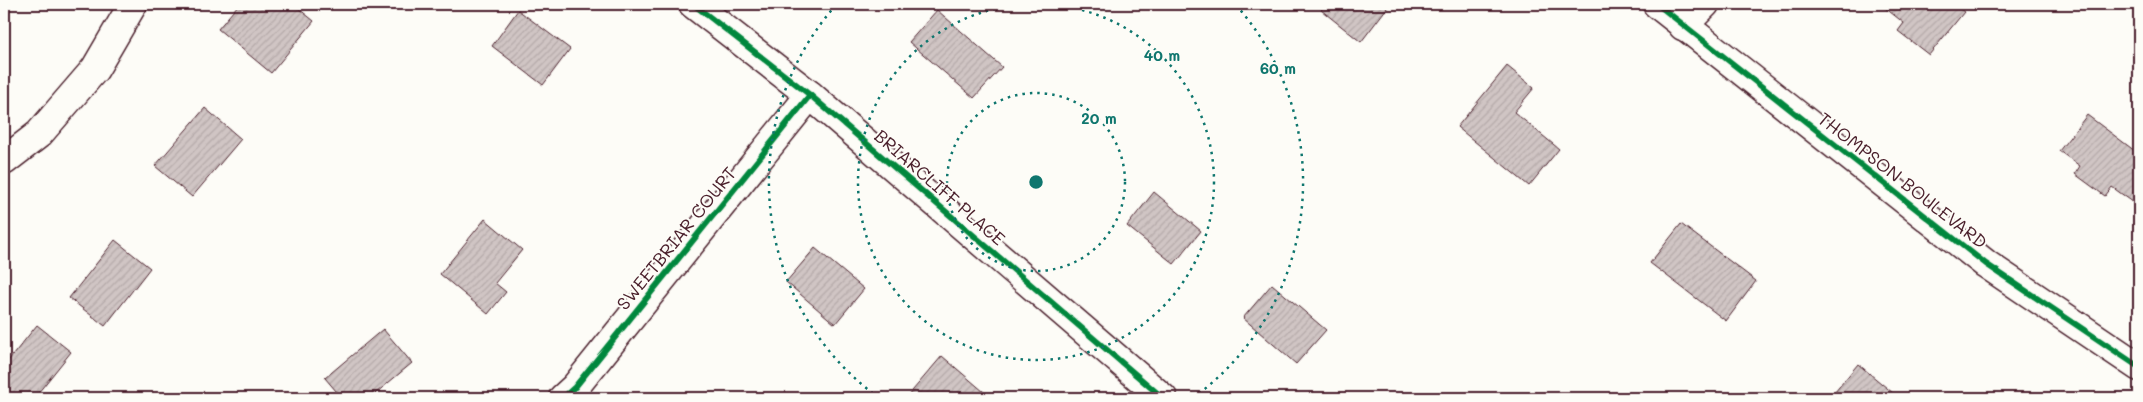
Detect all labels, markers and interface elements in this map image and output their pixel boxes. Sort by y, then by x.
text: 40 m [1144,45,1180,65]
text: 60 m [1260,58,1296,78]
street label: THOMPSON BOULEVARD [1814,106,1992,254]
text: 20 m [1081,108,1117,128]
street label: BRIARCLIFF PLACE [870,124,1010,250]
street label: SWEETBRIAR COURT [611,161,741,315]
centre of rings [1027,173,1045,191]

